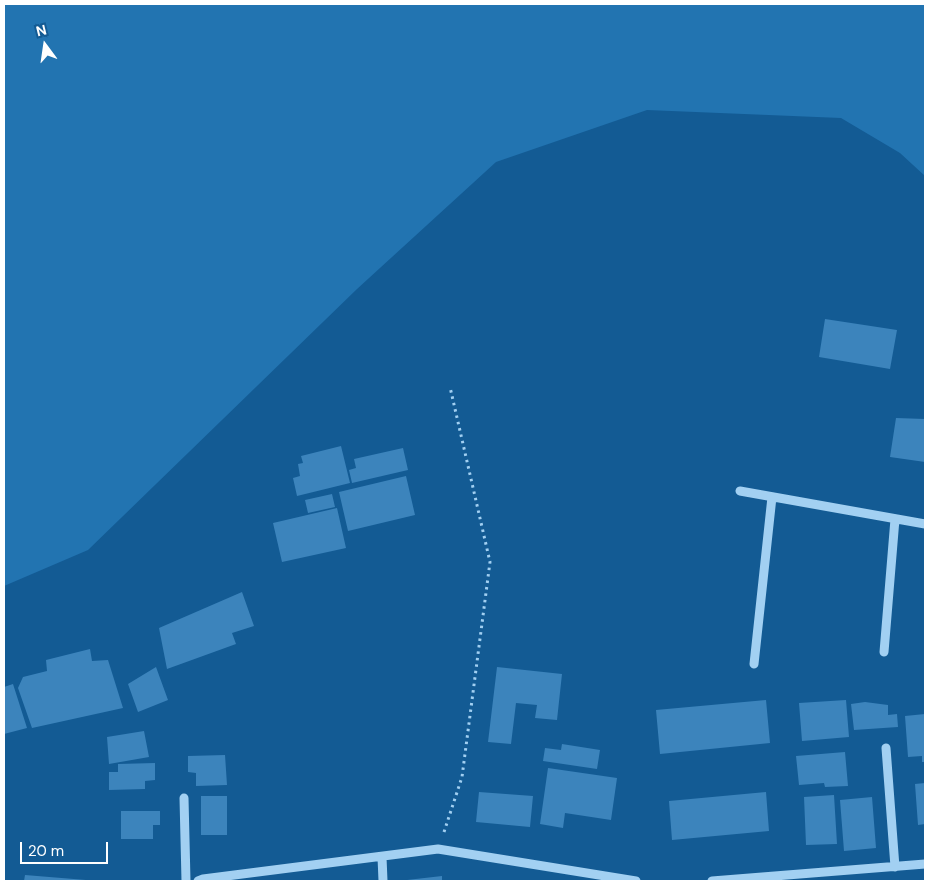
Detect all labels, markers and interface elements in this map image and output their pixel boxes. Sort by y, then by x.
north arrow [20,20,70,70]
text: N [34,20,49,40]
scale bar [22,832,110,864]
text: 20 m [28,841,64,861]

